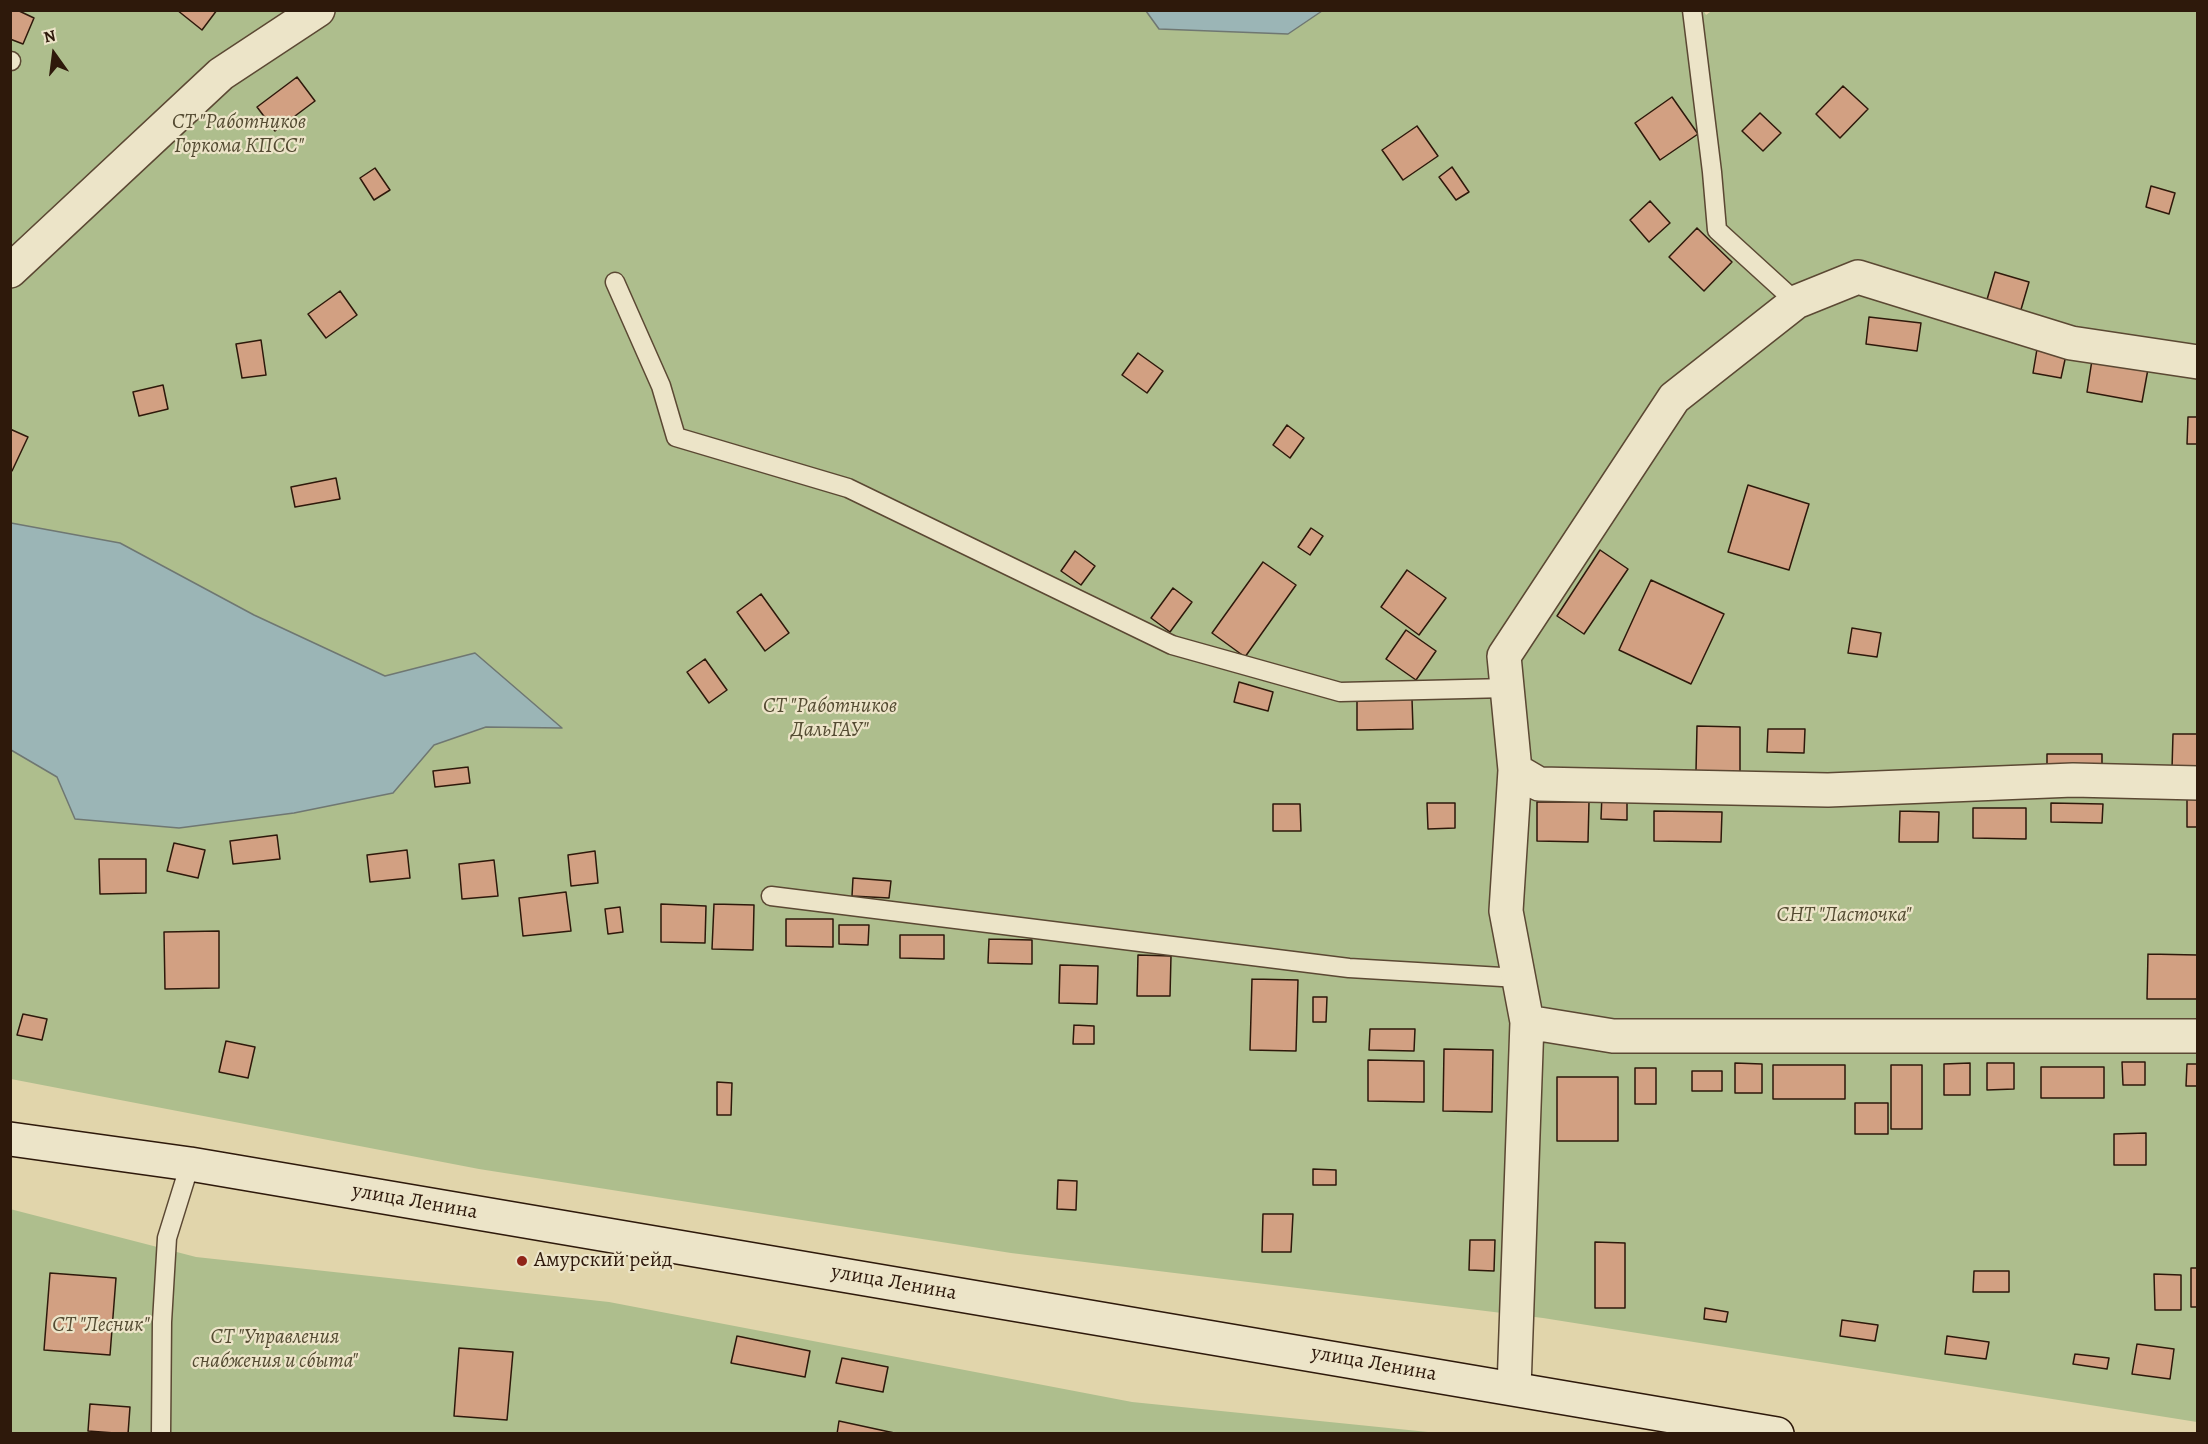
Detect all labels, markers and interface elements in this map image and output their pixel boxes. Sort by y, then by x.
north arrow [24,24,84,84]
text: N [41,24,58,49]
park label: СТ "Работников Горкома КПСС" [172,110,306,160]
park label: СТ "Работников ДальГАУ" [763,694,897,744]
park label: СНТ "Ласточка" [1776,903,1912,929]
street label: улица Ленина [350,1179,480,1225]
place label: Амурский рейд [534,1248,672,1274]
marker: Амурский рейд [515,1254,529,1268]
street label: улица Ленина [829,1260,959,1306]
park label: СТ "Лесник" [52,1313,150,1339]
park label: СТ "Управления снабжения и сбыта" [192,1325,358,1375]
street label: улица Ленина [1309,1341,1439,1387]

